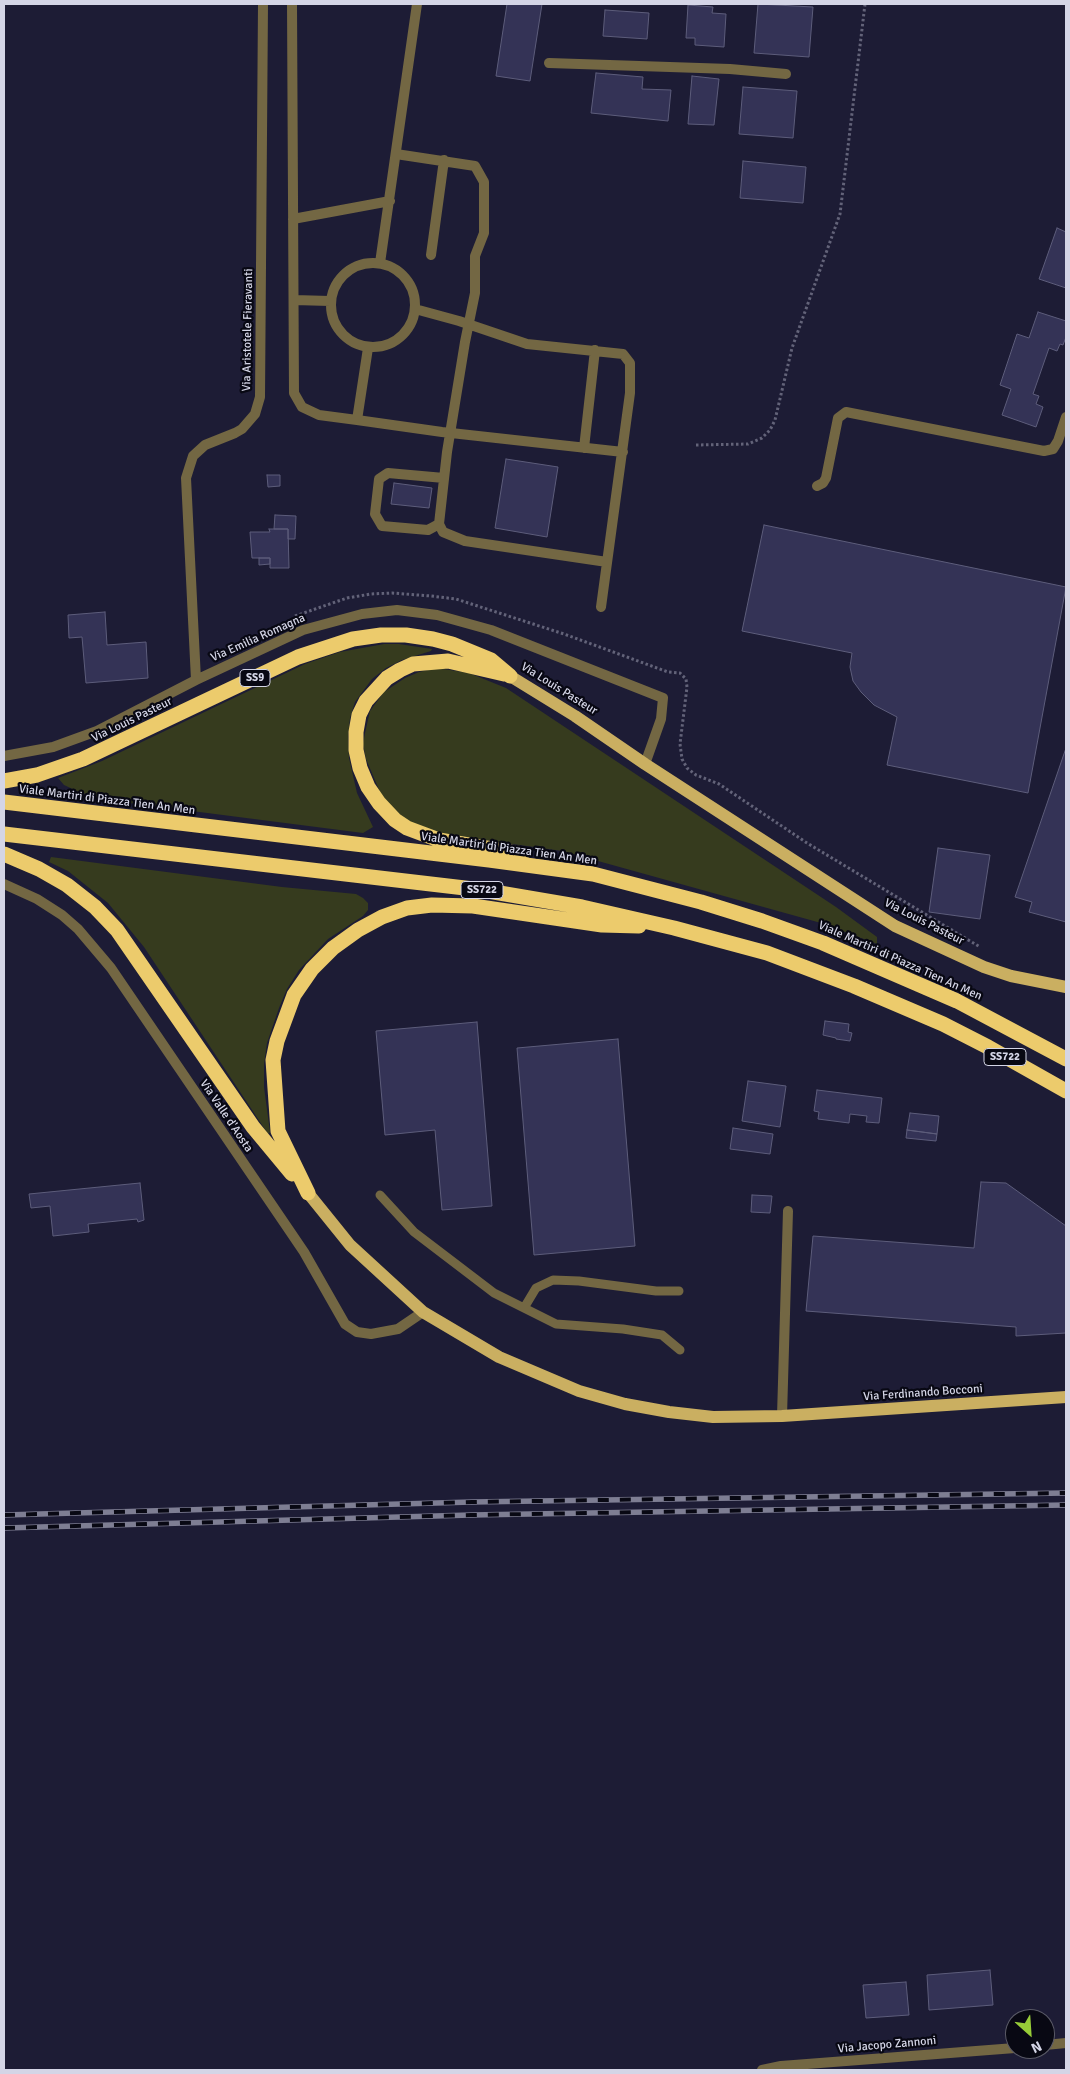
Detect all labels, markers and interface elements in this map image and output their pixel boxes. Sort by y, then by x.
street label: Via Aristotele Fieravanti [240,268,256,392]
street label: Via Emilia Romagna [209,611,307,665]
street label: Via Louis Pasteur [518,660,600,718]
road number: SS9 [240,670,270,686]
street label: Via Louis Pasteur [89,694,175,746]
street label: Viale Martiri di Piazza Tien An Men [18,782,196,818]
street label: Viale Martiri di Piazza Tien An Men [420,830,598,868]
road number: SS722 [461,882,503,898]
street label: Via Louis Pasteur [882,896,966,948]
street label: Viale Martiri di Piazza Tien An Men [816,918,984,1004]
road number: SS722 [984,1048,1026,1066]
street label: Via Valle d'Aosta [196,1077,256,1155]
street label: Via Ferdinando Bocconi [863,1382,983,1404]
north arrow [1005,2009,1055,2059]
street label: Via Jacopo Zannoni [837,2034,937,2056]
text: N [1028,2037,1044,2057]

